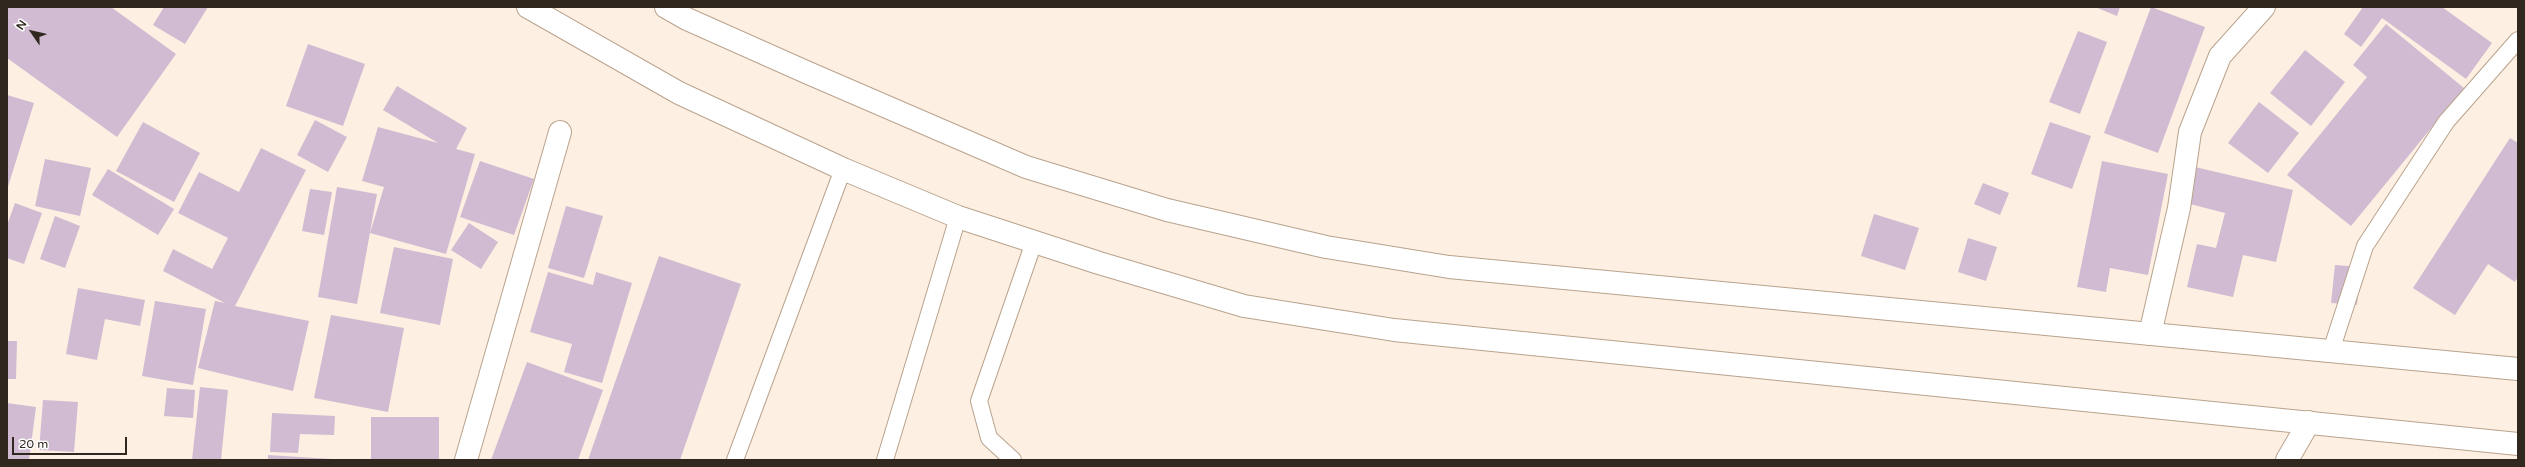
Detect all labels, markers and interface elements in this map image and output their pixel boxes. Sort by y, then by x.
north arrow [12,12,52,52]
text: N [14,18,29,32]
scale bar [14,429,129,455]
text: 20 m [19,437,48,451]

